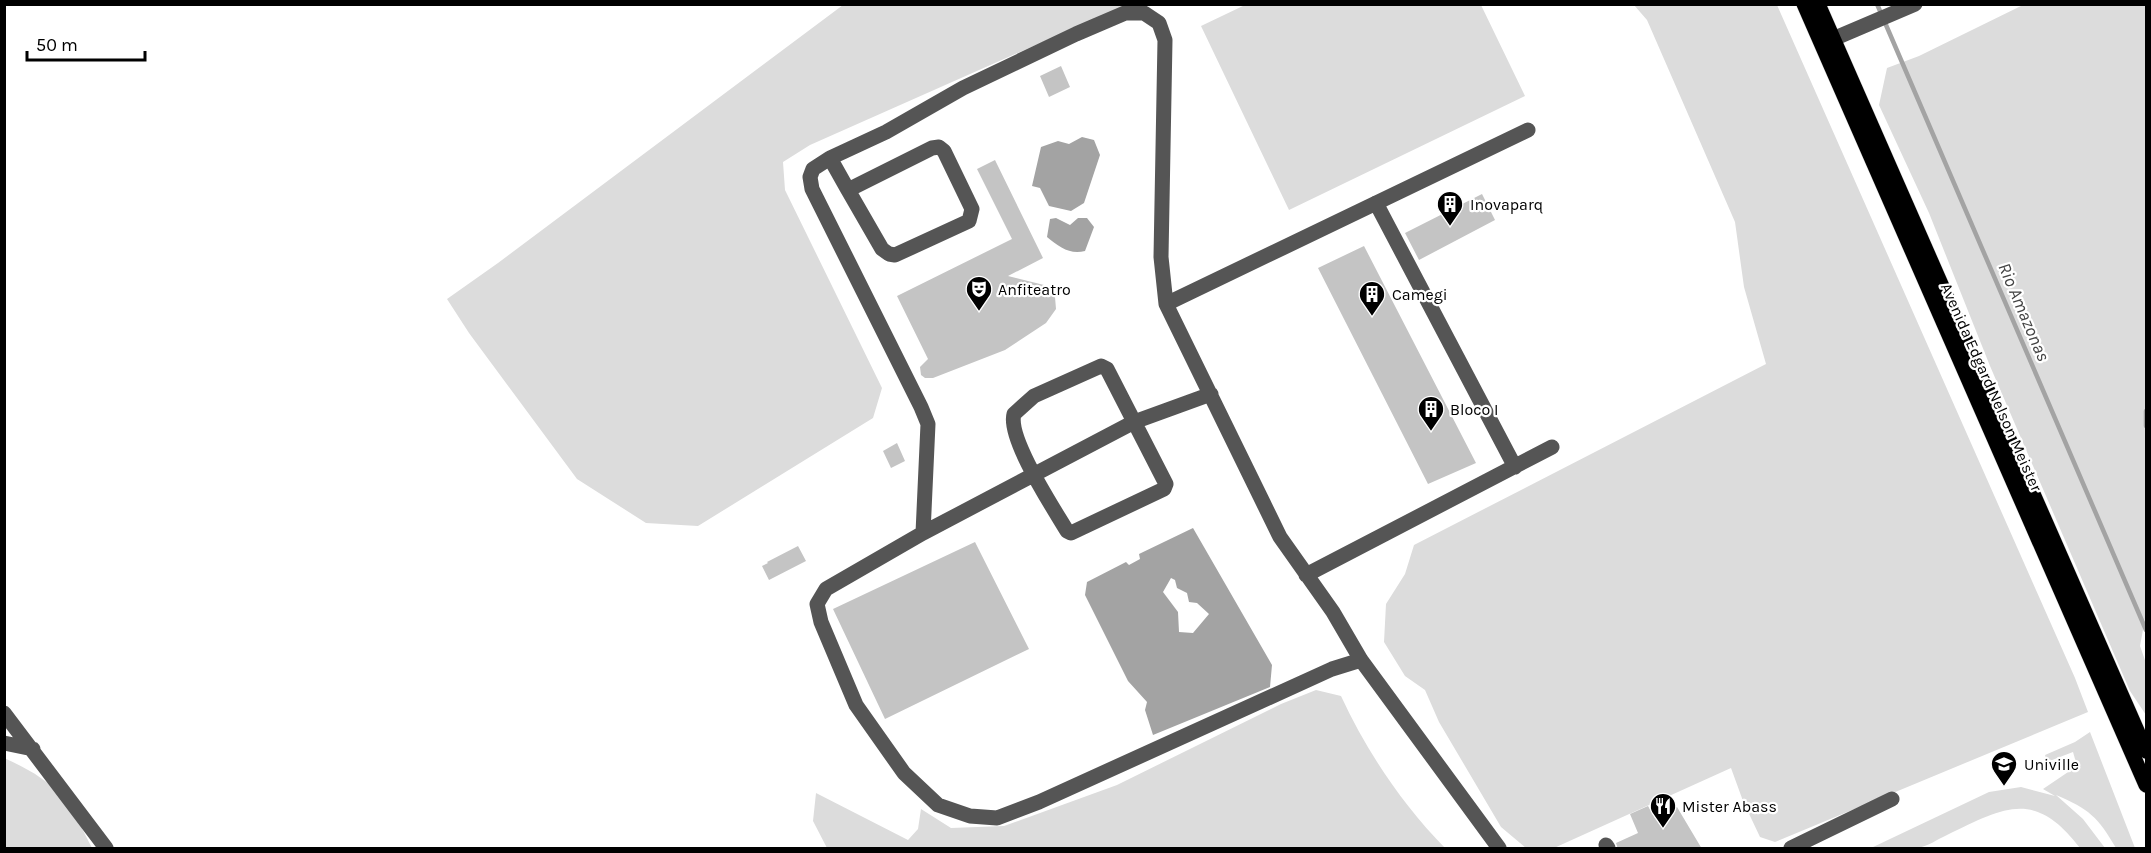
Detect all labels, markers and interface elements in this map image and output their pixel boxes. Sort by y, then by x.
scale bar [27,24,146,62]
text: 50 m [36,34,78,56]
building icon: Inovaparq [1435,189,1465,227]
place label: Inovaparq [1470,195,1543,214]
water label: Rio Amazonas [1993,259,2055,365]
theatre icon: Anfiteatro [964,274,994,312]
building icon: Camegi [1357,279,1387,317]
place label: Anfiteatro [998,280,1071,299]
street label: Avenida Edgard Nelson Meister [1937,280,2046,495]
place label: Camegi [1392,285,1448,304]
building icon: Bloco I [1416,394,1446,432]
place label: Bloco I [1450,400,1498,419]
school or university icon: Univille [1989,749,2019,787]
place label: Univille [2024,755,2079,774]
restaurant icon: Mister Abass [1648,791,1678,829]
place label: Mister Abass [1682,797,1777,816]

